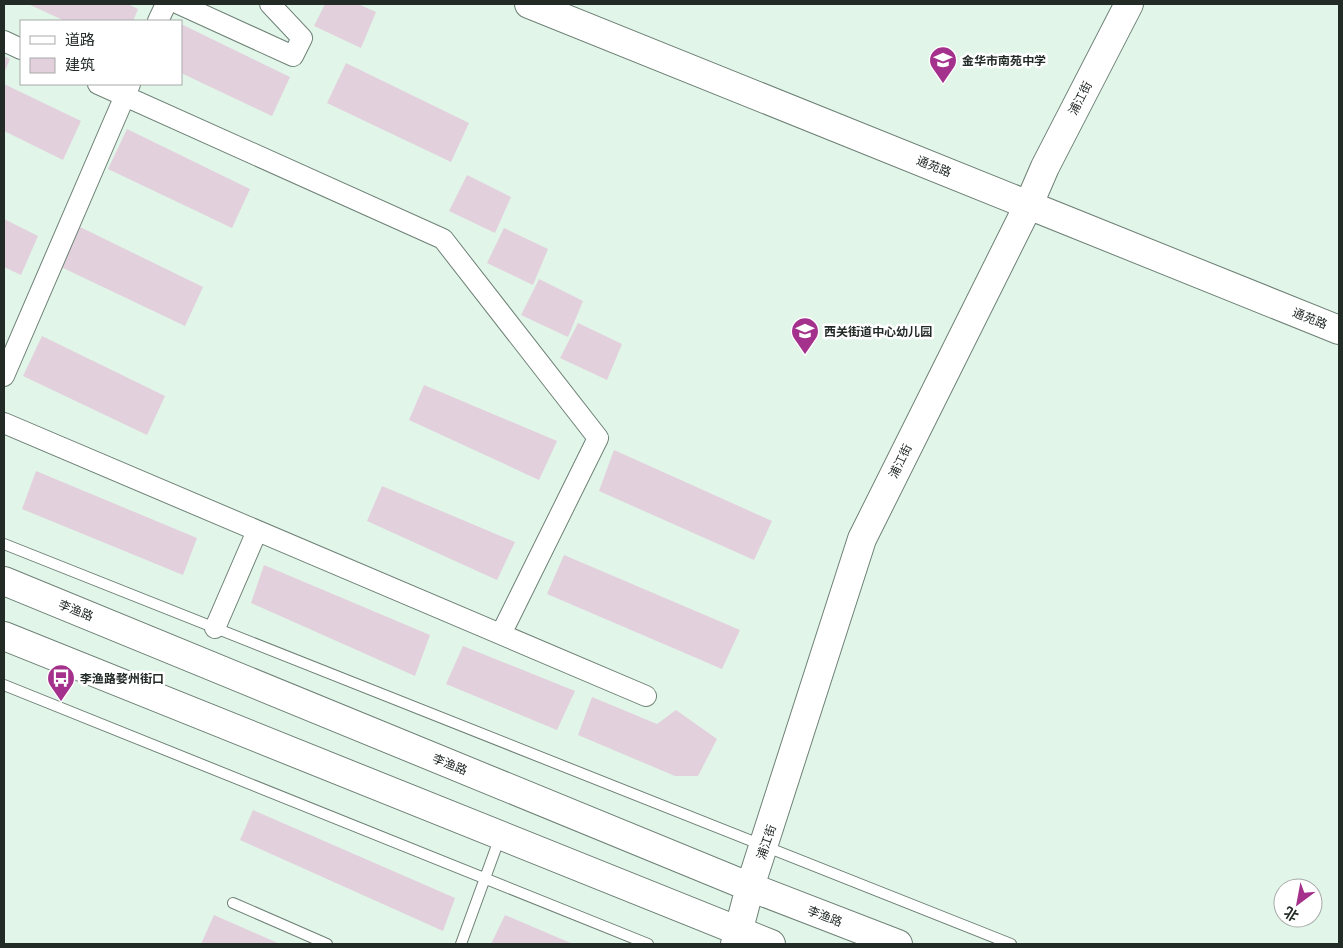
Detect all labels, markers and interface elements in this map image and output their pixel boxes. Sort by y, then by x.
legend [20,20,182,85]
text: 道路 [65,30,95,49]
school or university icon: 金华市南苑中学 [928,45,958,84]
place label: 金华市南苑中学 [962,53,1046,68]
text: 建筑 [65,55,95,74]
street label: 浦江街 [1065,79,1095,117]
street label: 通苑路 [914,152,954,180]
street label: 通苑路 [1290,304,1330,332]
school or university icon: 西关街道中心幼儿园 [790,316,820,355]
place label: 西关街道中心幼儿园 [824,324,932,339]
street label: 浦江街 [885,442,915,480]
street label: 李渔路 [56,596,96,624]
bus stop icon: 李渔路婺州街口 [46,663,76,702]
place label: 李渔路婺州街口 [80,671,164,686]
street label: 李渔路 [430,750,470,778]
street label: 浦江街 [753,823,779,861]
north arrow [1273,878,1323,928]
street label: 李渔路 [806,903,844,929]
text: 北 [1280,903,1302,925]

